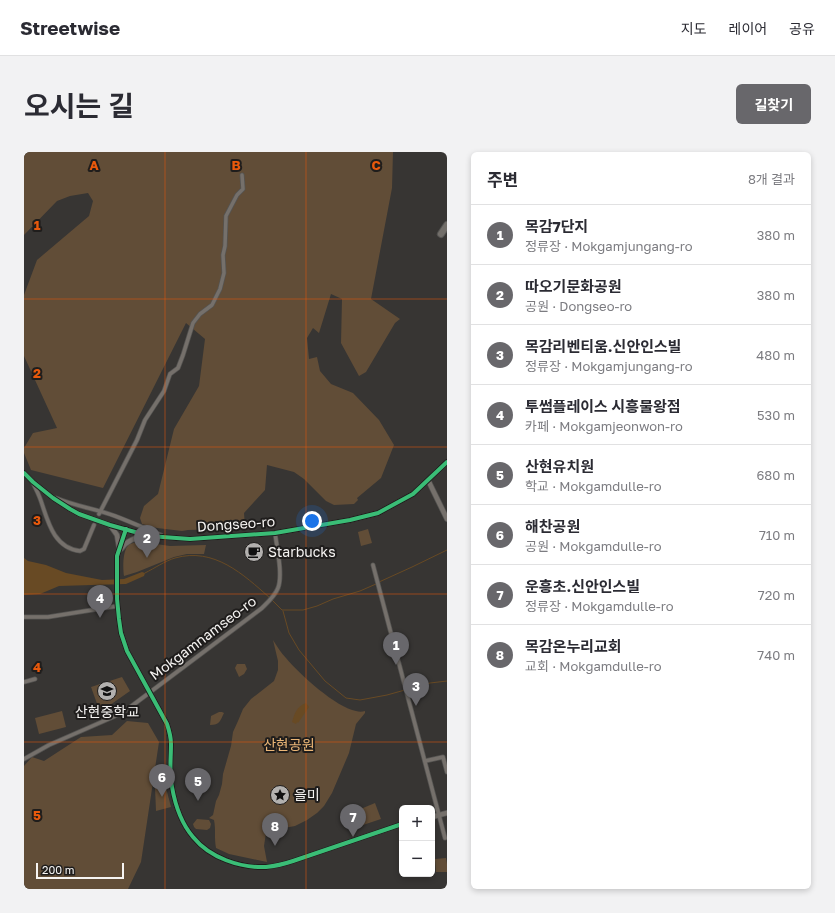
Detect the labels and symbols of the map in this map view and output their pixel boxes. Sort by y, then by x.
text: A [89,157,99,173]
text: B [231,157,241,173]
text: C [371,157,381,173]
text: 1 [34,217,41,233]
text: 2 [33,365,41,381]
your location [302,511,322,531]
text: 3 [33,512,41,528]
street label: Dongseo-ro [196,512,276,535]
pin: 2 [134,525,160,558]
cafe icon: Starbucks [243,541,265,563]
place label: Starbucks [268,543,336,560]
pin: 4 [87,585,113,618]
street label: Mokgamnamseo-ro [146,592,259,683]
pin: 1 [383,632,409,665]
text: 4 [33,659,41,675]
pin: 3 [403,673,429,706]
school or university icon: 산현중학교 [96,680,118,702]
place label: 산현중학교 [75,703,139,720]
park label: 산현공원 [263,736,315,753]
pin: 6 [149,764,175,797]
pin: 5 [185,768,211,801]
place icon: 을미 [269,784,291,806]
place label: 을미 [294,786,320,803]
pin: 7 [340,804,366,837]
text: 5 [33,807,41,823]
pin: 8 [262,813,288,846]
scale bar [36,861,124,880]

